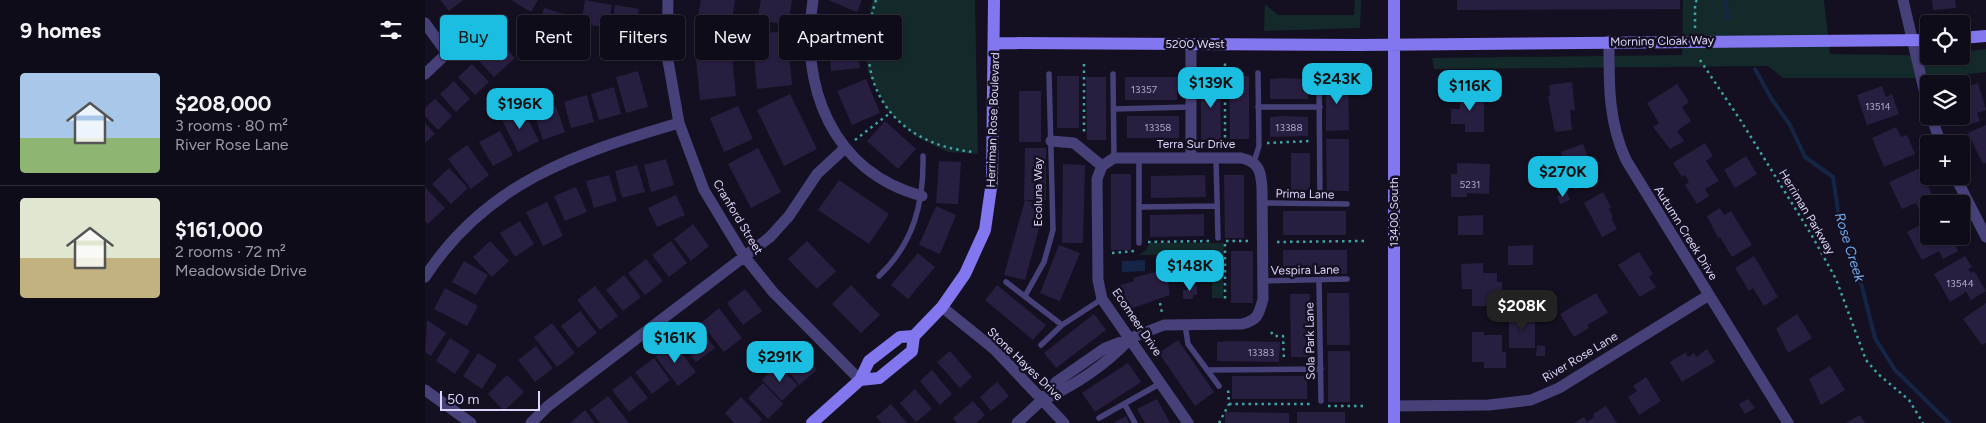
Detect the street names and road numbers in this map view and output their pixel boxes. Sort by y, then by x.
street label: Morning Cloak Way [1610,33,1715,49]
street label: 5200 West [1165,37,1225,51]
street label: Herriman Rose Boulevard [984,52,1002,188]
street label: Terra Sur Drive [1157,137,1236,151]
street label: Ecoluna Way [1031,157,1045,227]
street label: Herriman Parkway [1776,167,1838,258]
street label: Cranford Street [710,177,766,257]
street label: 13400 South [1387,177,1401,247]
street label: Autumn Creek Drive [1651,183,1721,283]
street label: Prima Lane [1276,186,1335,202]
street label: Vespira Lane [1271,262,1340,278]
street label: Ecomeer Drive [1109,285,1165,359]
street label: Sola Park Lane [1302,302,1318,380]
street label: Stone Hayes Drive [984,325,1066,404]
street label: River Rose Lane [1540,329,1620,385]

